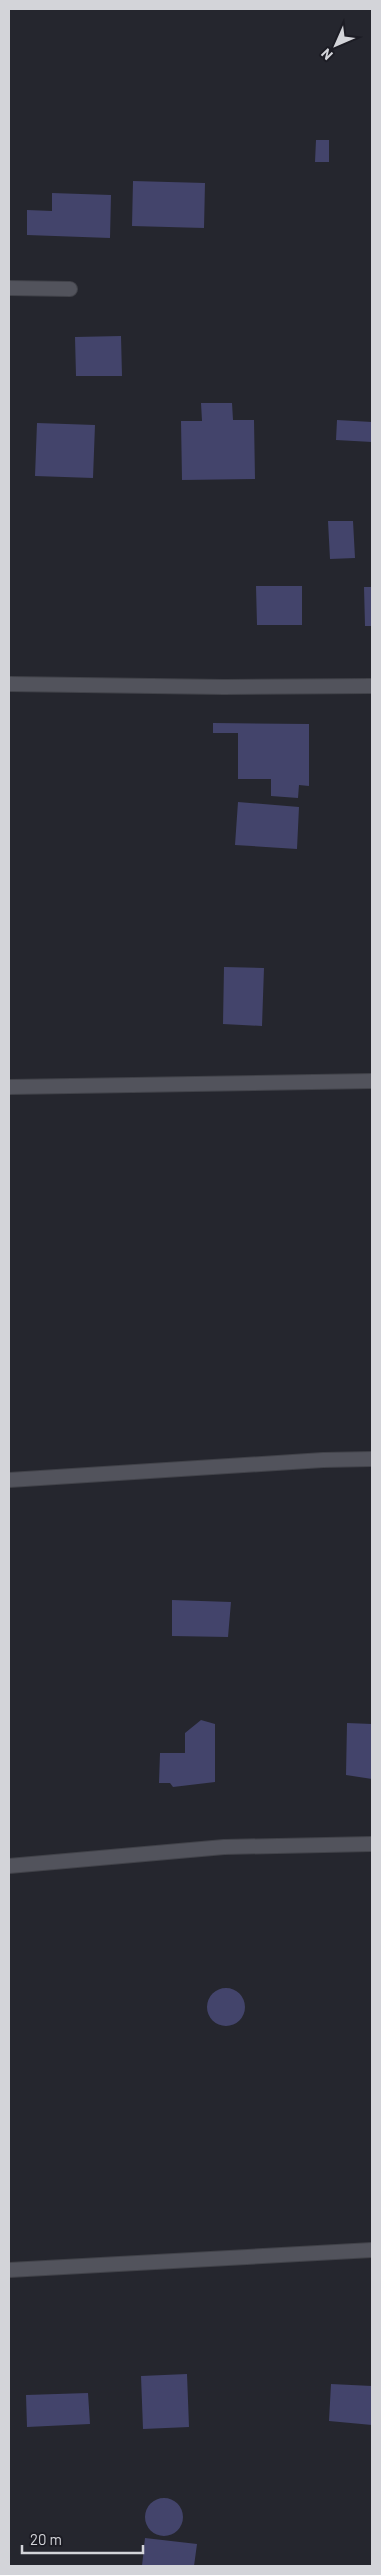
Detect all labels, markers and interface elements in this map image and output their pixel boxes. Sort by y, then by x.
north arrow [311,20,361,70]
text: N [317,45,336,64]
scale bar [22,2522,144,2554]
text: 20 m [30,2530,62,2548]

